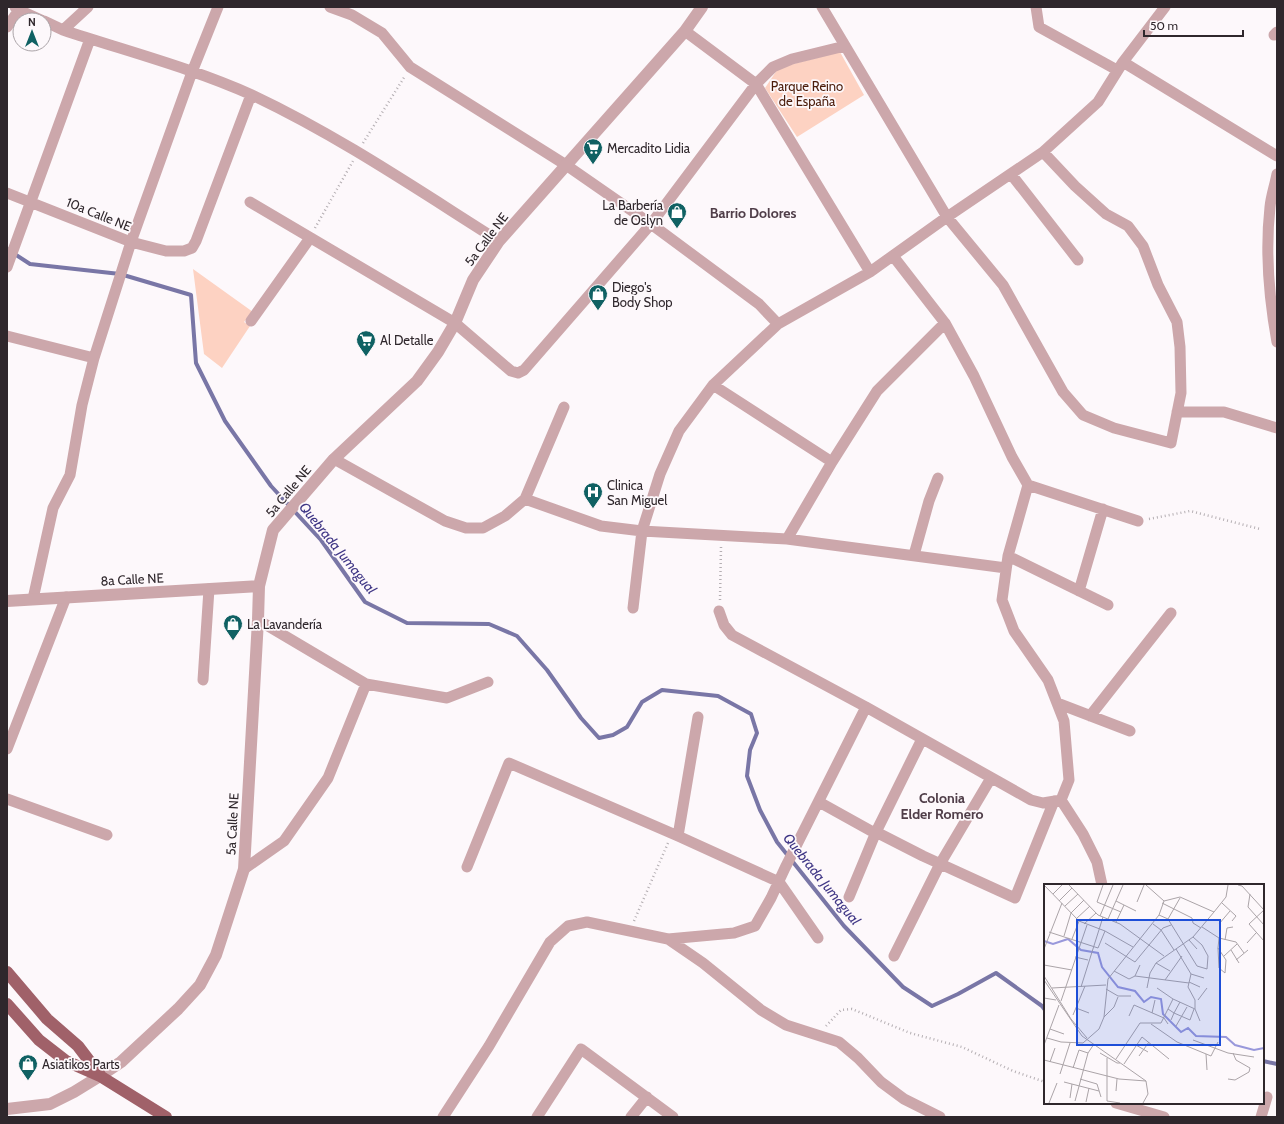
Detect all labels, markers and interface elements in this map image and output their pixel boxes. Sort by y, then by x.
north arrow [12,12,52,52]
scale bar [1144,12,1243,38]
text: N [28,15,36,29]
text: 50 m [1150,18,1178,33]
park label: Parque Reino de España [771,78,843,109]
supermarket icon: Mercadito Lidia [582,137,604,165]
place label: Mercadito Lidia [607,140,691,156]
street label: 10a Calle NE [64,194,134,234]
place label: La Barbería de Oslyn [602,197,664,228]
shop icon: La Barbería de Oslyn [666,201,688,229]
district label: Barrio Dolores [710,204,796,222]
street label: 5a Calle NE [461,209,511,269]
place label: Diego's Body Shop [612,279,673,310]
shop icon: Diego's Body Shop [587,283,609,311]
supermarket icon: Al Detalle [355,329,377,357]
place label: Al Detalle [380,332,434,348]
street label: 5a Calle NE [262,462,314,520]
place label: Clinica San Miguel [607,477,667,508]
hospital icon: Clinica San Miguel [582,481,604,509]
water label: Quebrada Jumagual [295,498,381,598]
street label: 8a Calle NE [100,569,164,589]
shop icon: La Lavandería [222,613,244,641]
place label: La Lavandería [247,616,323,632]
district label: Colonia Elder Romero [901,789,983,823]
street label: 5a Calle NE [222,792,242,856]
water label: Quebrada Jumagual [779,829,865,929]
inset map [1044,884,1264,1104]
shop icon: Asiatikos Parts [17,1053,39,1081]
place label: Asiatikos Parts [42,1056,120,1072]

